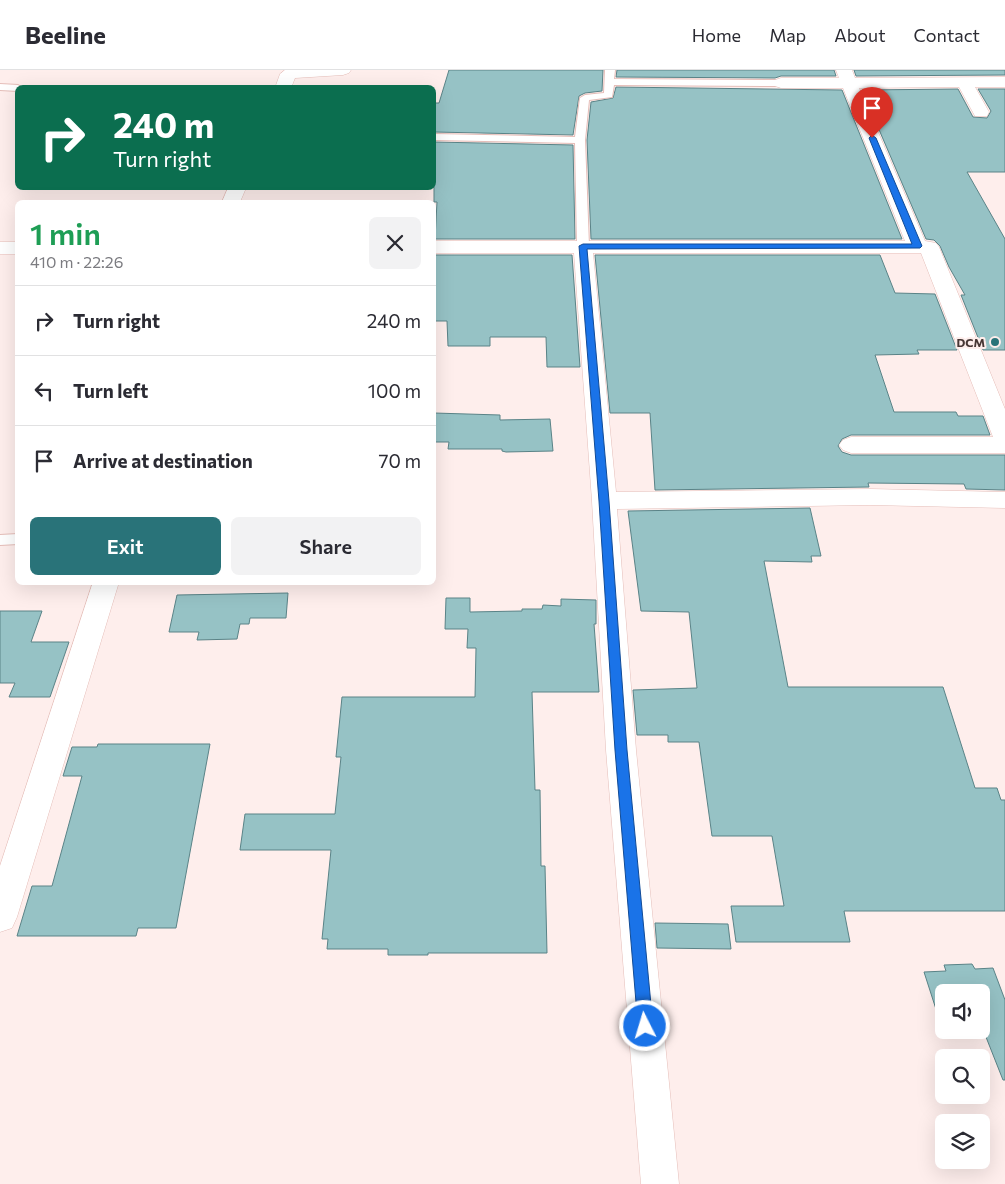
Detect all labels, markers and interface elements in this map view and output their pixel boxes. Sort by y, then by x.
text: Beeline [25,20,106,49]
text: Home [692,24,741,46]
text: Map [769,24,806,46]
text: About [834,24,886,46]
text: Contact [914,24,980,46]
pin [851,87,893,138]
icon: arrive [858,94,886,122]
text: 240 m [113,102,214,145]
icon: right [30,105,95,170]
text: Turn right [113,145,211,172]
text: 1 min [30,214,101,251]
button: close [369,217,421,269]
text: 410 m · 22:26 [30,252,123,271]
icon: right [30,307,58,335]
text: Turn right [73,309,160,332]
text: 240 m [367,309,421,332]
place label: DCM [956,335,985,349]
marker: DCM [989,336,1001,348]
icon: left [30,377,58,405]
text: Turn left [73,379,148,402]
text: 100 m [368,379,421,402]
icon: arrive [30,447,58,475]
text: Arrive at destination [73,449,253,472]
text: 70 m [378,449,421,472]
button: Exit [30,517,221,575]
button: Share [231,517,421,575]
map controls [935,984,990,1169]
button: sound [935,984,990,1039]
position arrow [618,999,670,1051]
button: search [935,1049,990,1104]
button: layers [935,1114,990,1169]

